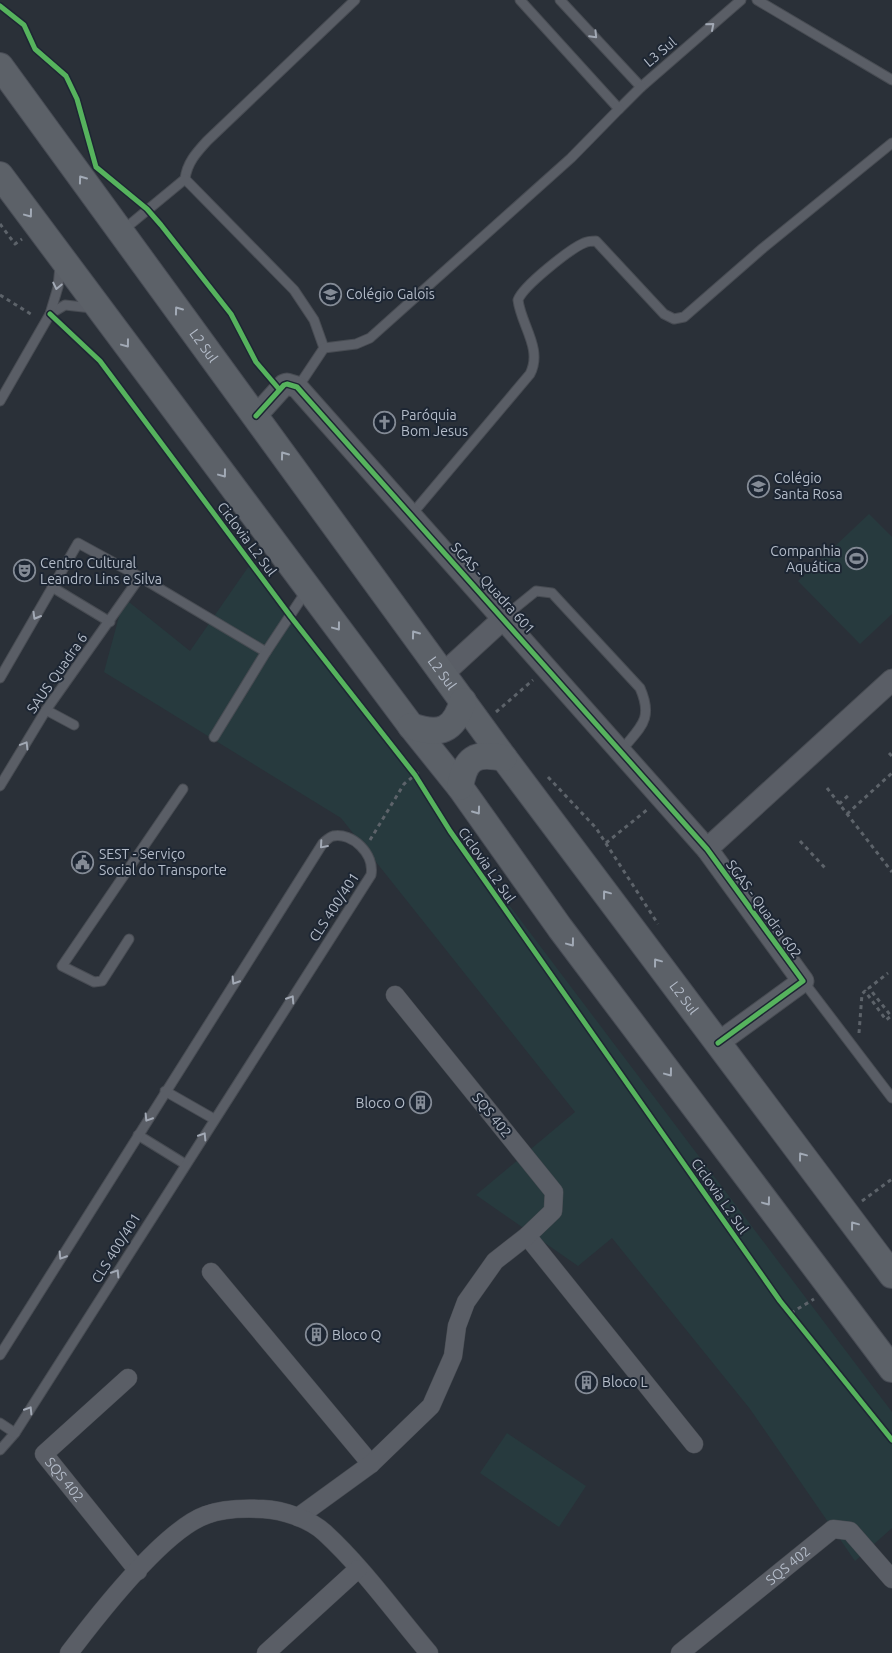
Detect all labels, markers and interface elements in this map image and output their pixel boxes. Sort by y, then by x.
one-way arrow [705,23,714,32]
one-way arrow [588,30,597,39]
street label: L3 Sul [641,34,680,70]
one-way arrow [79,175,88,185]
one-way arrow [24,208,32,217]
one-way arrow [52,282,63,291]
school or university icon: Colégio Galois [318,282,342,306]
place label: Colégio Galois [346,286,435,302]
one-way arrow [175,306,184,316]
street label: L2 Sul [186,326,221,366]
one-way arrow [120,338,129,348]
place label: Paróquia Bom Jesus [401,407,468,439]
church icon: Paróquia Bom Jesus [373,411,397,435]
one-way arrow [282,452,290,461]
one-way arrow [218,468,226,477]
place label: Colégio Santa Rosa [774,470,843,502]
school or university icon: Colégio Santa Rosa [746,474,770,498]
street label: Ciclovia L2 Sul [214,499,280,579]
street label: SGAS - Quadra 601 [448,539,538,637]
place label: Companhia Aquática [770,543,841,575]
sports icon: Companhia Aquática [845,547,869,571]
place label: Centro Cultural Leandro Lins e Silva [40,555,162,587]
theatre icon: Centro Cultural Leandro Lins e Silva [12,559,36,583]
one-way arrow [32,611,42,620]
one-way arrow [331,621,340,631]
street label: SAUS Quadra 6 [23,630,91,716]
one-way arrow [413,631,421,640]
street label: L2 Sul [425,653,460,693]
one-way arrow [19,741,29,750]
one-way arrow [471,805,479,814]
street label: Ciclovia L2 Sul [455,824,519,906]
one-way arrow [320,839,329,848]
place label: SEST - Serviço Social do Transporte [99,846,227,878]
public building icon: SEST - Serviço Social do Transporte [71,850,95,874]
street label: SGAS - Quadra 602 [723,857,805,961]
street label: CLS 400/401 [306,870,362,944]
one-way arrow [604,891,612,900]
one-way arrow [566,937,574,946]
one-way arrow [655,959,663,968]
one-way arrow [232,976,242,985]
street label: L2 Sul [666,978,702,1018]
one-way arrow [284,996,294,1005]
one-way arrow [663,1067,672,1077]
street label: SQS 402 [469,1090,515,1140]
building icon: Bloco O [409,1091,433,1115]
place label: Bloco O [356,1095,405,1111]
one-way arrow [145,1113,155,1122]
one-way arrow [197,1132,206,1142]
one-way arrow [800,1153,808,1162]
street label: Ciclovia L2 Sul [688,1155,752,1237]
one-way arrow [761,1196,770,1206]
street label: CLS 400/401 [88,1210,144,1286]
one-way arrow [851,1221,860,1231]
one-way arrow [59,1250,68,1260]
one-way arrow [110,1270,119,1279]
building icon: Bloco Q [304,1323,328,1347]
place label: Bloco Q [332,1327,382,1343]
building icon: Bloco L [574,1370,598,1394]
place label: Bloco L [602,1374,648,1390]
one-way arrow [23,1407,32,1416]
street label: SQS 402 [42,1454,87,1505]
street label: SQS 402 [763,1543,813,1588]

